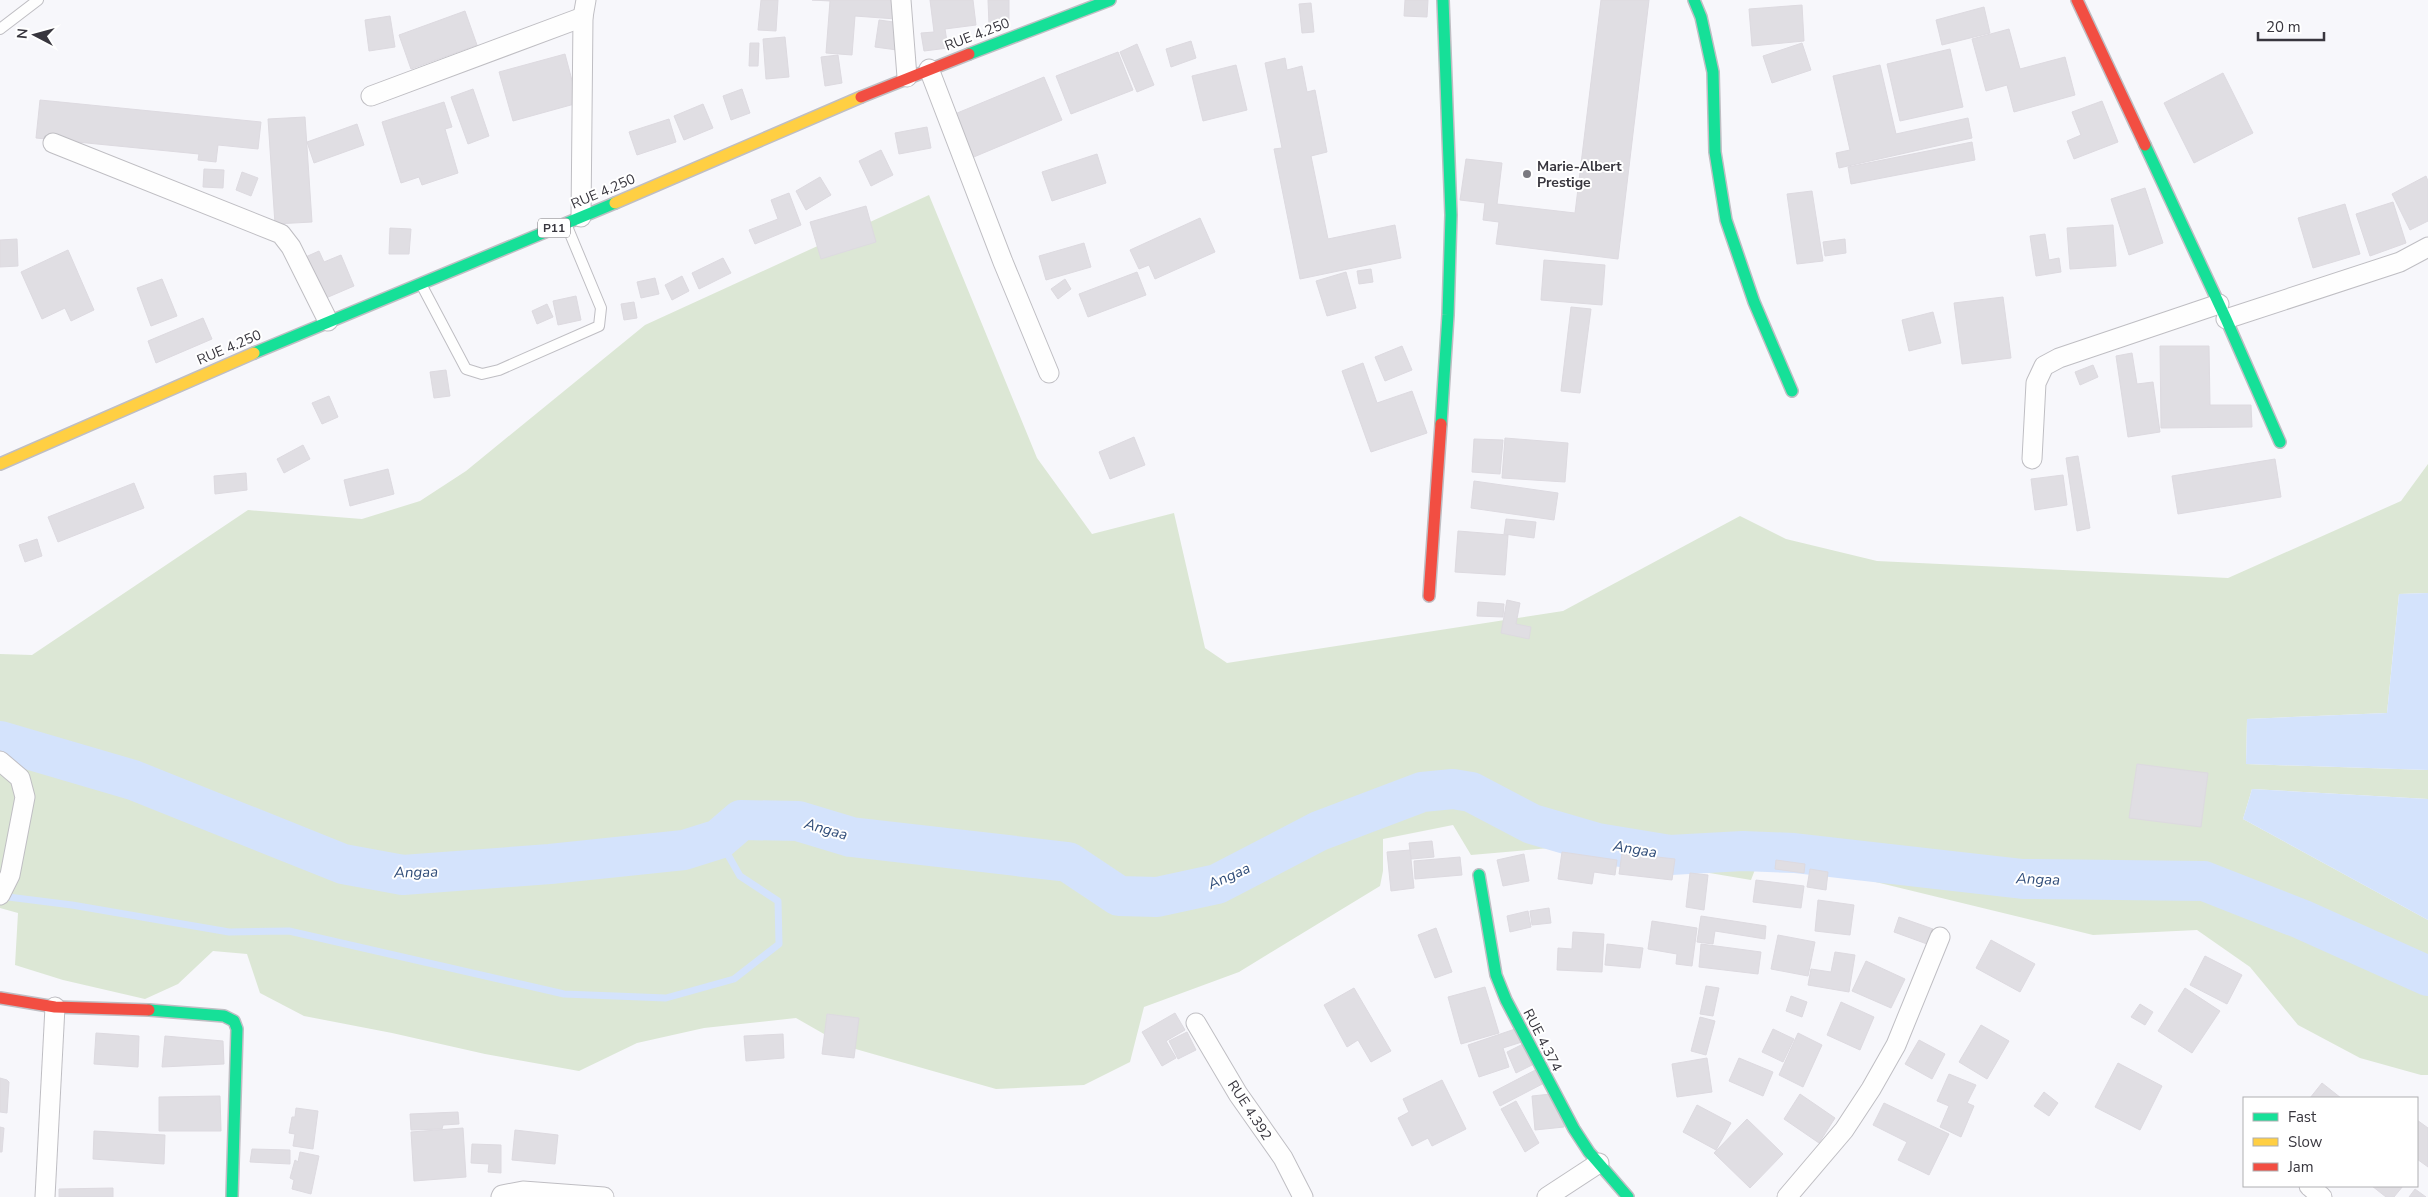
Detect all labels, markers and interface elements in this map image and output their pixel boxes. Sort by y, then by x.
north arrow [10,10,60,60]
scale bar [2258,10,2324,42]
street label: RUE 4.250 [942,13,1012,56]
text: 20 m [2266,17,2301,37]
text: N [13,27,33,40]
place label: Marie-Albert Prestige [1537,157,1622,192]
marker: Marie-Albert Prestige [1521,168,1533,180]
street label: RUE 4.250 [568,169,638,214]
road number: P11 [538,218,570,238]
street label: RUE 4.250 [194,325,264,370]
water label: Angaa [801,813,850,845]
water label: Angaa [1611,836,1658,862]
water label: Angaa [1204,858,1253,895]
water label: Angaa [393,862,438,882]
water label: Angaa [2015,868,2060,890]
street label: RUE 4.374 [1519,1006,1566,1075]
street label: RUE 4.392 [1223,1077,1276,1144]
legend [2243,1097,2418,1187]
text: Fast [2288,1107,2317,1127]
text: Slow [2288,1132,2323,1152]
text: Jam [2287,1157,2314,1177]

